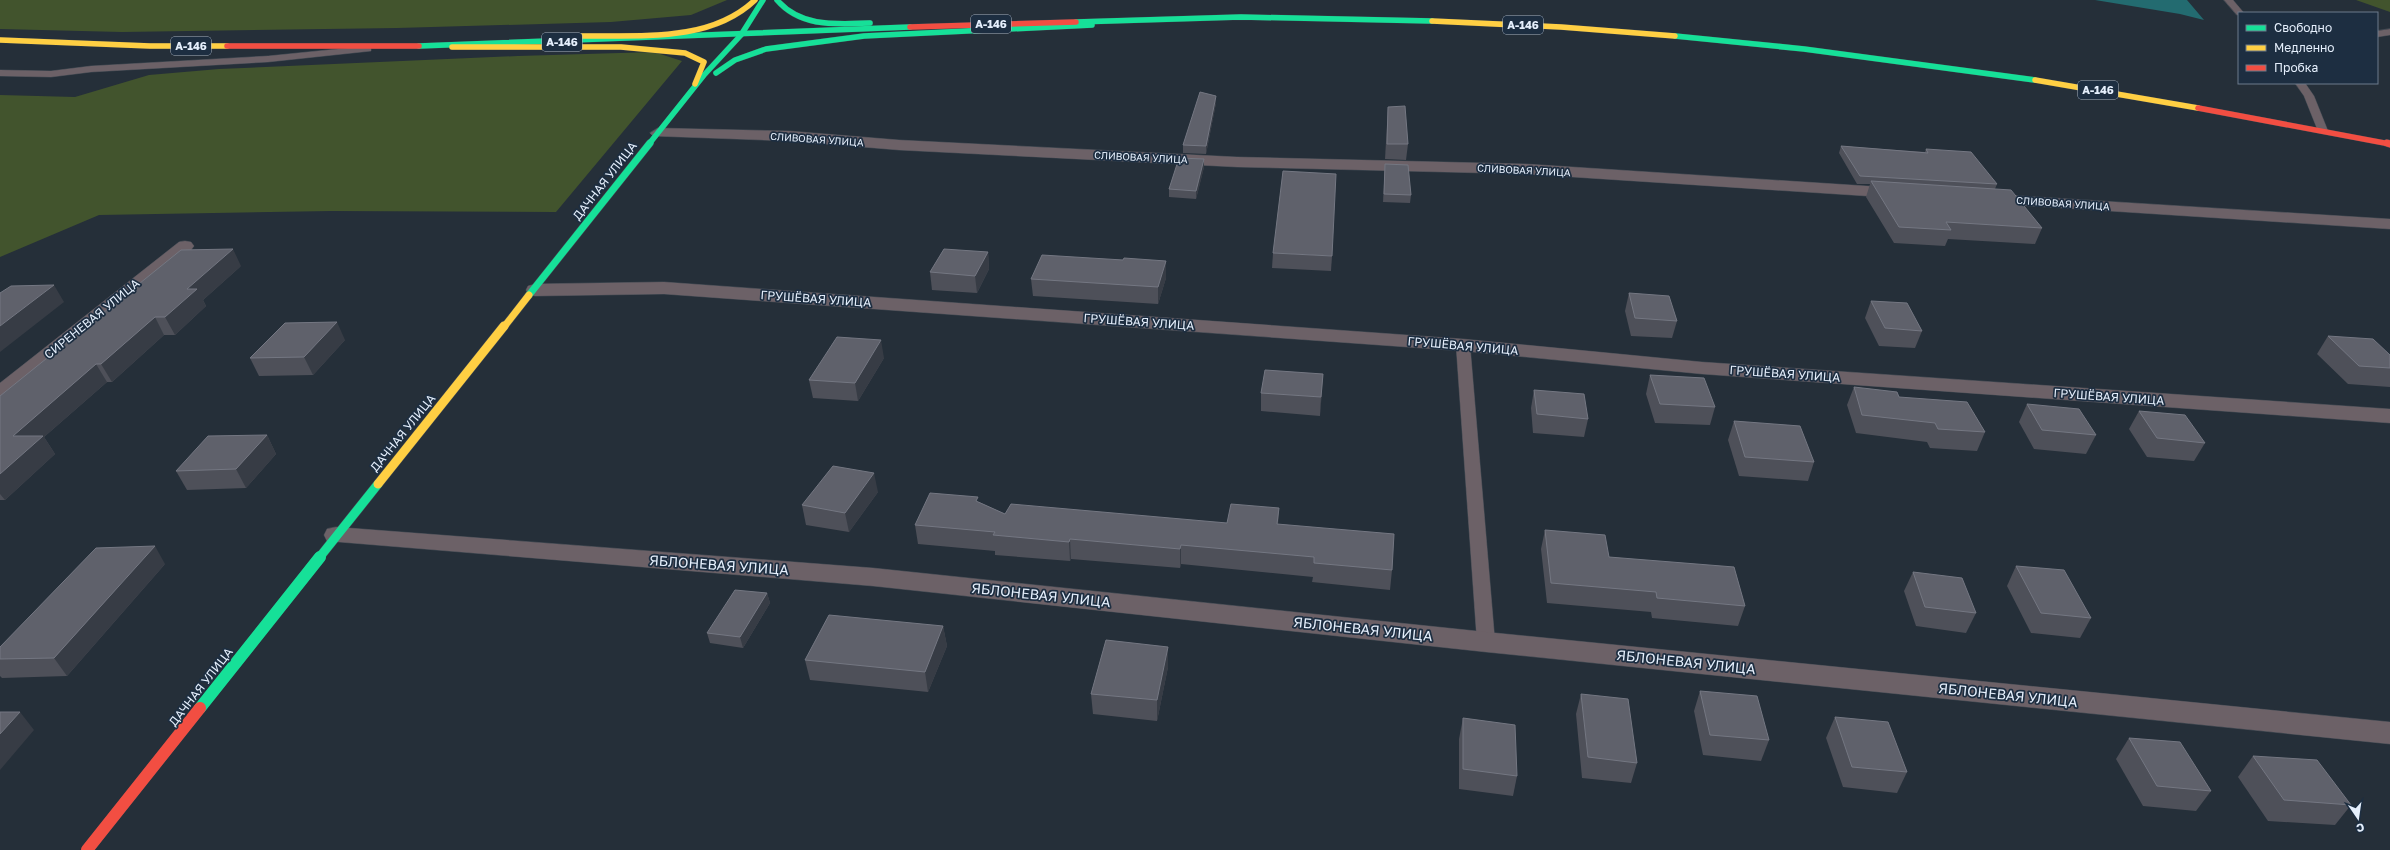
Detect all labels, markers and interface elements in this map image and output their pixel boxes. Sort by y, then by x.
legend [2238,12,2378,84]
road number: А-146 [971,15,1011,33]
road number: А-146 [1503,16,1543,34]
text: Свободно [2274,20,2332,35]
road number: А-146 [542,33,582,51]
road number: А-146 [171,37,211,55]
text: Медленно [2274,40,2334,55]
text: Пробка [2274,60,2318,75]
road number: А-146 [2078,81,2118,99]
street label: СЛИВОВАЯ УЛИЦА [770,130,864,148]
street label: ДАЧНАЯ УЛИЦА [569,138,640,223]
street label: СЛИВОВАЯ УЛИЦА [1094,149,1188,165]
street label: СЛИВОВАЯ УЛИЦА [1477,162,1571,178]
street label: СЛИВОВАЯ УЛИЦА [2016,194,2110,212]
street label: СИРЕНЕВАЯ УЛИЦА [41,275,142,362]
street label: ГРУШЁВАЯ УЛИЦА [760,287,872,310]
street label: ГРУШЁВАЯ УЛИЦА [1083,310,1195,333]
street label: ГРУШЁВАЯ УЛИЦА [1407,333,1519,358]
street label: ГРУШЁВАЯ УЛИЦА [1729,362,1841,385]
street label: ГРУШЁВАЯ УЛИЦА [2053,385,2165,408]
street label: ДАЧНАЯ УЛИЦА [367,391,438,475]
street label: ЯБЛОНЕВАЯ УЛИЦА [649,551,790,578]
street label: ЯБЛОНЕВАЯ УЛИЦА [971,579,1112,610]
street label: ЯБЛОНЕВАЯ УЛИЦА [1293,613,1434,644]
street label: ДАЧНАЯ УЛИЦА [165,644,236,729]
street label: ЯБЛОНЕВАЯ УЛИЦА [1616,646,1757,677]
street label: ЯБЛОНЕВАЯ УЛИЦА [1938,679,2079,710]
north arrow [2338,798,2378,838]
text: С [2355,821,2366,835]

